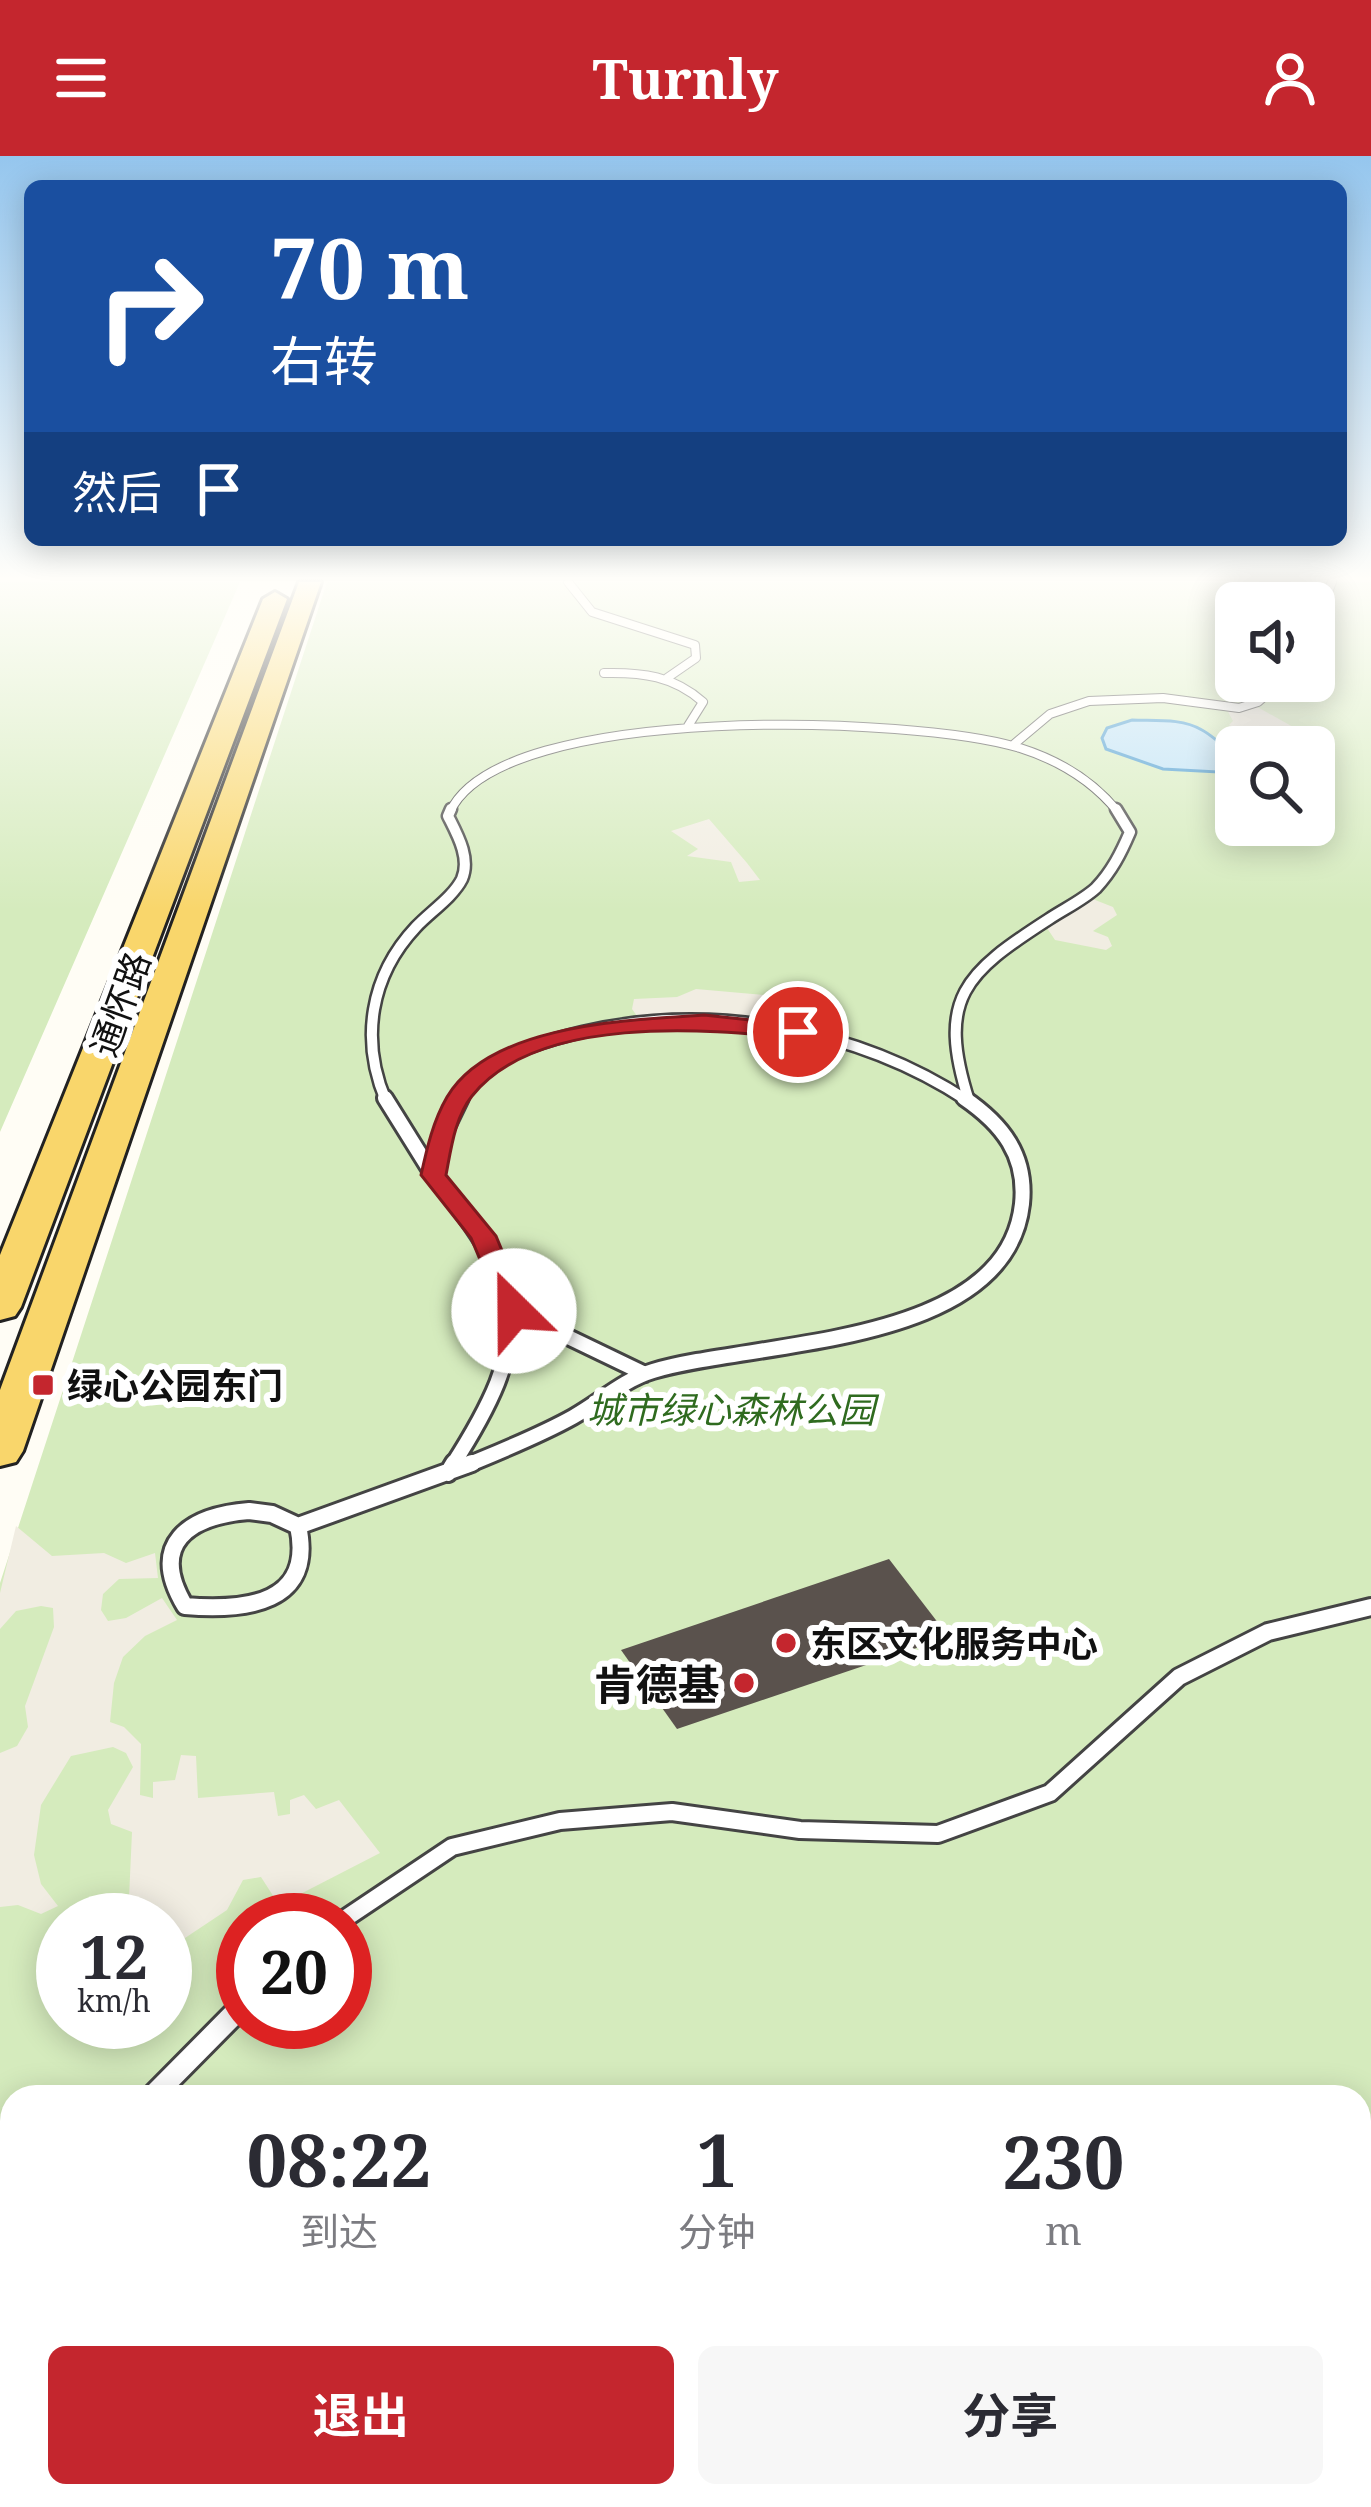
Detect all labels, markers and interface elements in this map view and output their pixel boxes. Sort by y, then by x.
text: Turnly [593,41,778,115]
icon: menu [48,45,114,111]
icon: person [1257,45,1323,111]
text: 70 m [270,209,470,324]
icon: right [72,228,228,384]
text: 右转 [270,323,378,397]
icon: arrive [186,456,252,522]
text: 然后 [72,461,162,522]
map controls [1215,582,1335,846]
button: sound [1215,582,1335,702]
button: search [1215,726,1335,846]
street label: 通怀路 [79,945,161,1063]
pin [747,981,849,1083]
icon: arrive [765,999,831,1065]
position arrow [451,1248,577,1374]
place label: 绿心公园东门 [67,1361,283,1410]
marker: 绿心公园东门 [30,1372,56,1398]
park label: 城市绿心森林公园 [587,1385,880,1434]
place label: 东区文化服务中心 [810,1619,1098,1668]
marker: 东区文化服务中心 [773,1630,799,1656]
place label: 肯德基 [594,1655,720,1712]
marker: 肯德基 [731,1670,757,1696]
speed limit sign: 20 [216,1893,372,2049]
text: 12 [80,1915,148,1997]
text: km/h [77,1980,151,2021]
text: 08:22 [247,2110,431,2208]
text: 1 [696,2110,737,2208]
text: 230 [1002,2112,1124,2210]
text: m [1045,2203,1082,2256]
text: 到达 [300,2204,378,2257]
text: 分钟 [678,2204,756,2257]
button: 退出 [48,2346,674,2484]
button: 分享 [698,2346,1323,2484]

